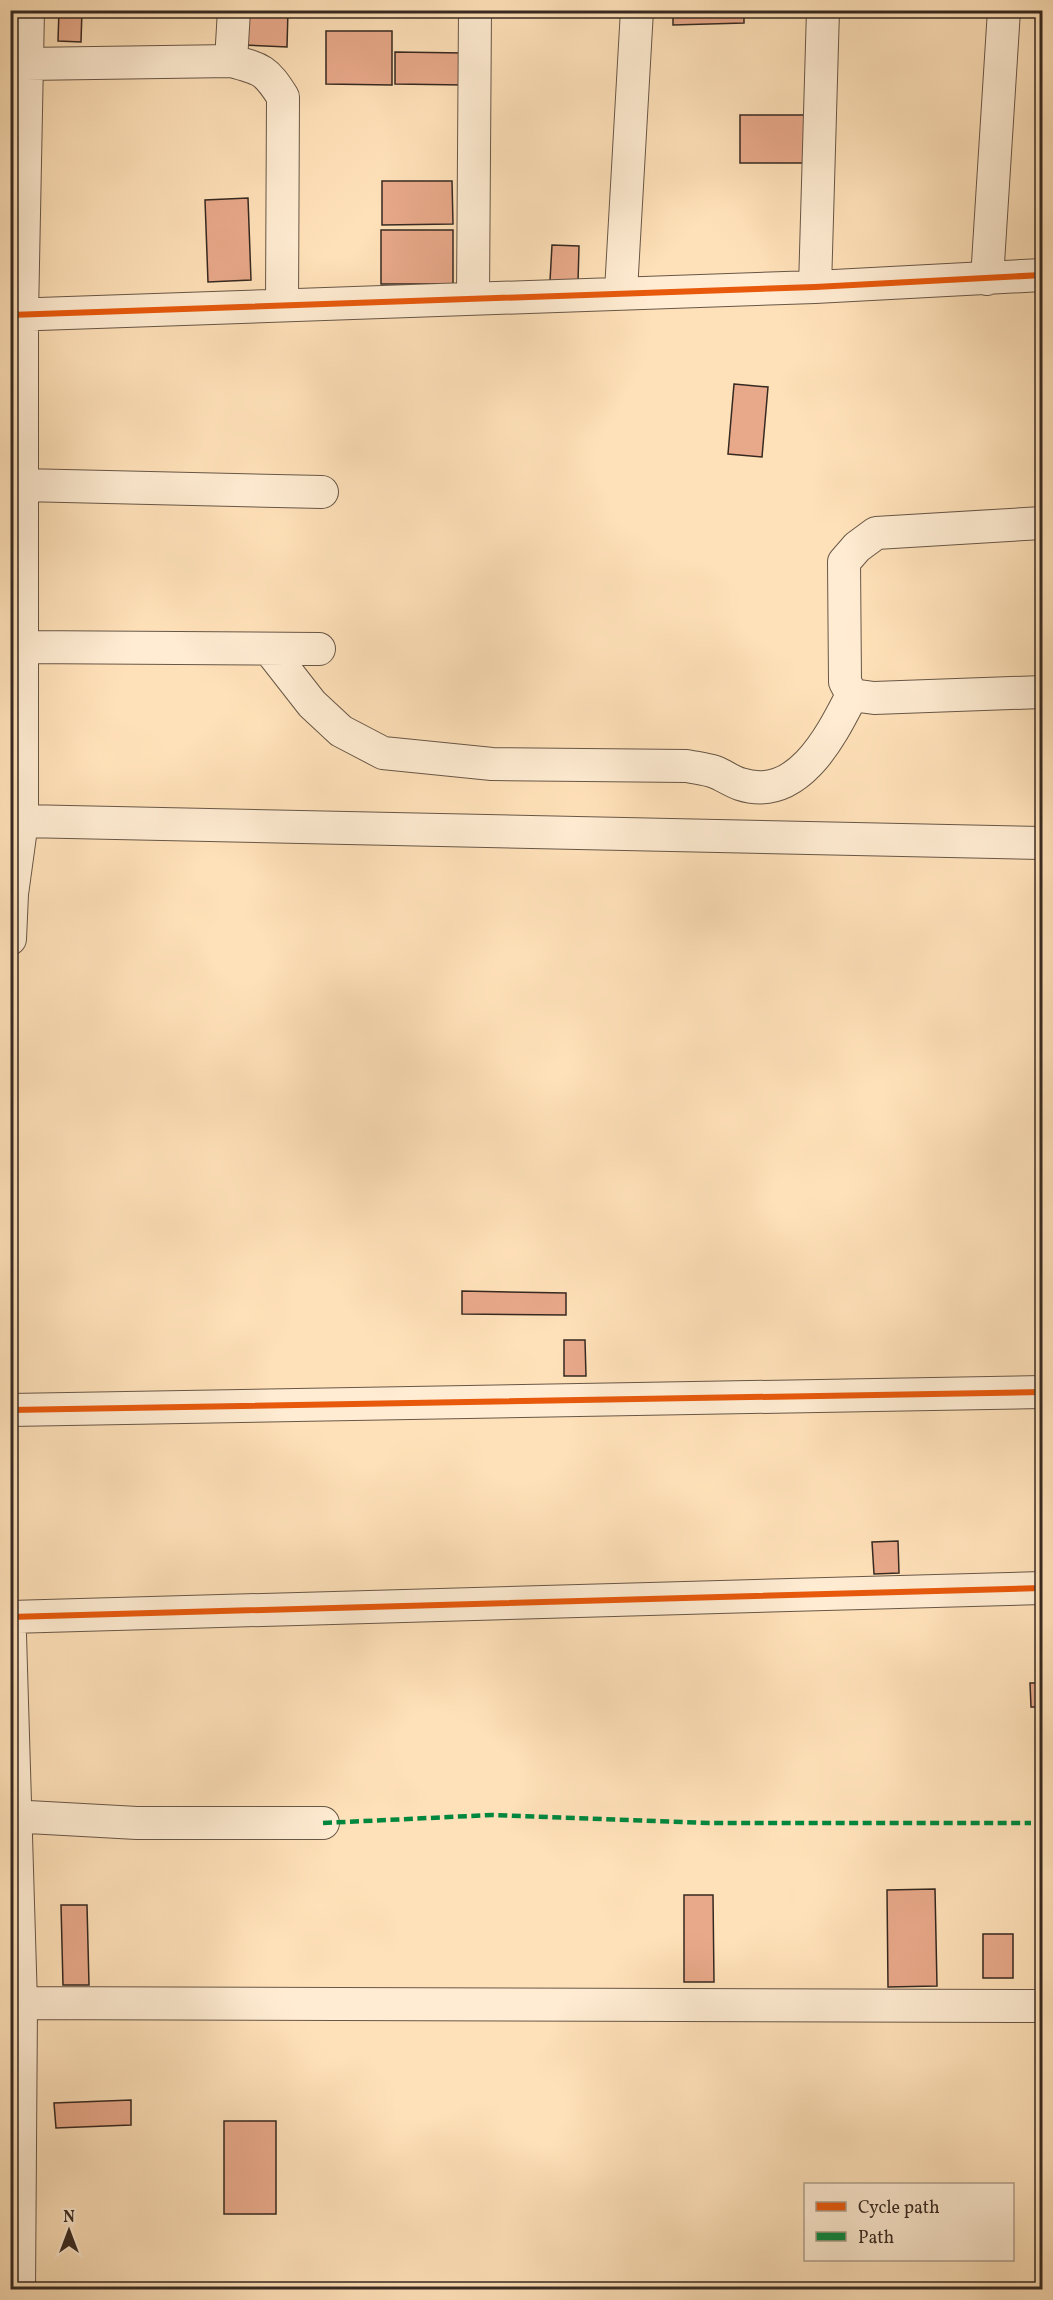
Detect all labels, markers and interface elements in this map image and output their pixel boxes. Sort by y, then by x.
legend [804,2183,1014,2261]
text: Cycle path [858,2196,940,2221]
north arrow [39,2201,99,2261]
text: N [63,2207,75,2229]
text: Path [858,2226,894,2251]

